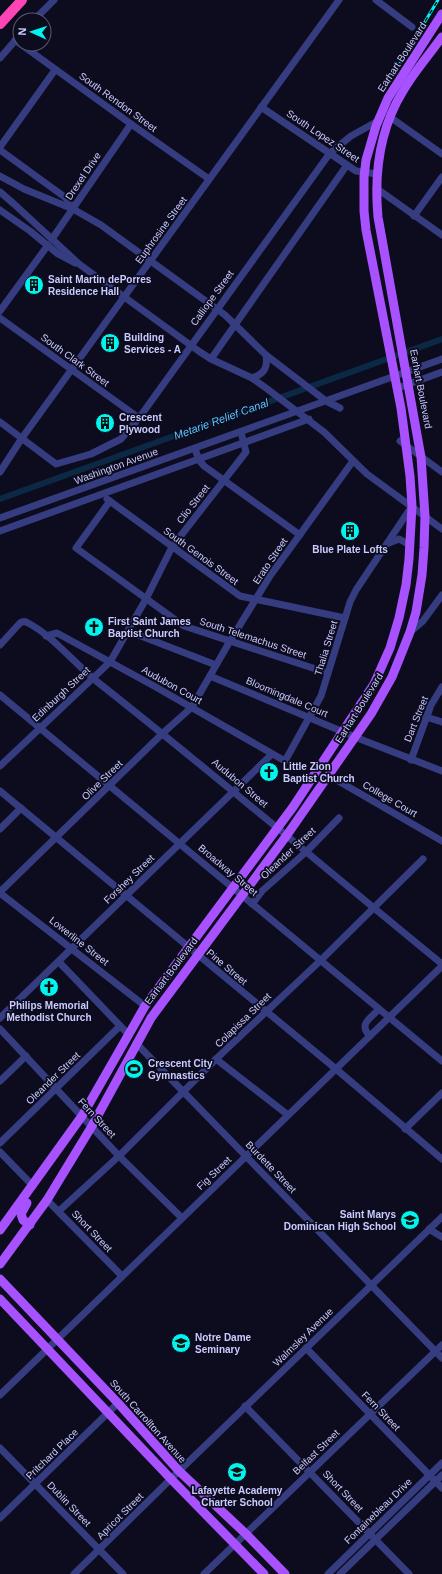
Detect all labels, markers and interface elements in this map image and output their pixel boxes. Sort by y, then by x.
north arrow [12,12,52,52]
street label: Earhart Boulevard [375,20,429,94]
text: N [16,27,28,36]
street label: South Rendon Street [77,70,159,134]
street label: South Lopez Street [284,107,362,165]
street label: Drexel Drive [63,150,103,202]
street label: Euphrosine Street [133,194,189,266]
street label: Calliope Street [188,268,236,328]
building icon: Saint Martin dePorres Residence Hall [23,274,45,296]
place label: Saint Martin dePorres Residence Hall [48,274,152,297]
street label: South Clark Street [39,332,111,389]
building icon: Building Services - A [99,332,121,354]
place label: Building Services - A [124,332,181,355]
street label: Earhart Boulevard [408,348,434,430]
water label: Metarie Relief Canal [172,396,270,442]
building icon: Crescent Plywood [94,412,116,434]
place label: Crescent Plywood [119,412,162,435]
street label: Washington Avenue [73,446,160,486]
street label: Clio Street [174,482,212,526]
building icon: Blue Plate Lofts [339,520,361,542]
street label: South Genois Street [161,525,241,587]
street label: Erato Street [251,536,290,586]
place label: Blue Plate Lofts [312,544,388,555]
church icon: First Saint James Baptist Church [83,616,105,638]
place label: First Saint James Baptist Church [108,616,191,639]
street label: South Telemachus Street [198,616,308,661]
street label: Thalia Street [312,619,340,677]
street label: Edinburgh Street [30,664,92,724]
street label: Audubon Court [140,664,204,706]
street label: Earhart Boulevard [333,671,385,745]
street label: Bloomingdale Court [244,675,330,719]
street label: Dart Street [402,694,430,743]
street label: Audubon Street [210,756,270,810]
street label: Olive Street [79,758,125,802]
church icon: Little Zion Baptist Church [258,761,280,783]
place label: Little Zion Baptist Church [283,761,355,784]
street label: College Court [361,779,419,819]
street label: Oleander Street [258,825,318,881]
street label: Broadway Street [196,842,260,898]
street label: Forshey Street [102,852,157,906]
street label: Lowerline Street [47,914,111,968]
street label: Earhart Boulevard [142,936,200,1006]
street label: Pine Street [205,947,250,987]
church icon: Philips Memorial Methodist Church [38,976,60,998]
street label: Colapissa Street [213,990,273,1049]
place label: Philips Memorial Methodist Church [7,1000,92,1023]
street label: Oleander Street [24,1049,82,1106]
sports icon: Crescent City Gymnastics [123,1058,145,1080]
place label: Crescent City Gymnastics [148,1058,213,1081]
street label: Fern Street [76,1096,118,1140]
street label: Burdette Street [244,1139,298,1195]
street label: Fig Street [195,1154,234,1192]
street label: Short Street [70,1208,115,1254]
place label: Saint Marys Dominican High School [284,1209,396,1232]
school or university icon: Saint Marys Dominican High School [399,1209,421,1231]
street label: Walmsley Avenue [271,1305,336,1368]
school or university icon: Notre Dame Seminary [170,1332,192,1354]
place label: Notre Dame Seminary [195,1332,252,1355]
street label: South Carrollton Avenue [108,1377,189,1465]
street label: Fern Street [360,1389,402,1433]
street label: Pritchard Place [24,1426,81,1482]
street label: Belfast Street [291,1427,342,1477]
school or university icon: Lafayette Academy Charter School [226,1461,248,1483]
street label: Short Street [321,1468,366,1514]
street label: Fontainebleau Drive [342,1476,414,1546]
street label: Dublin Street [45,1479,93,1529]
place label: Lafayette Academy Charter School [192,1485,283,1508]
street label: Apricot Street [95,1491,145,1541]

